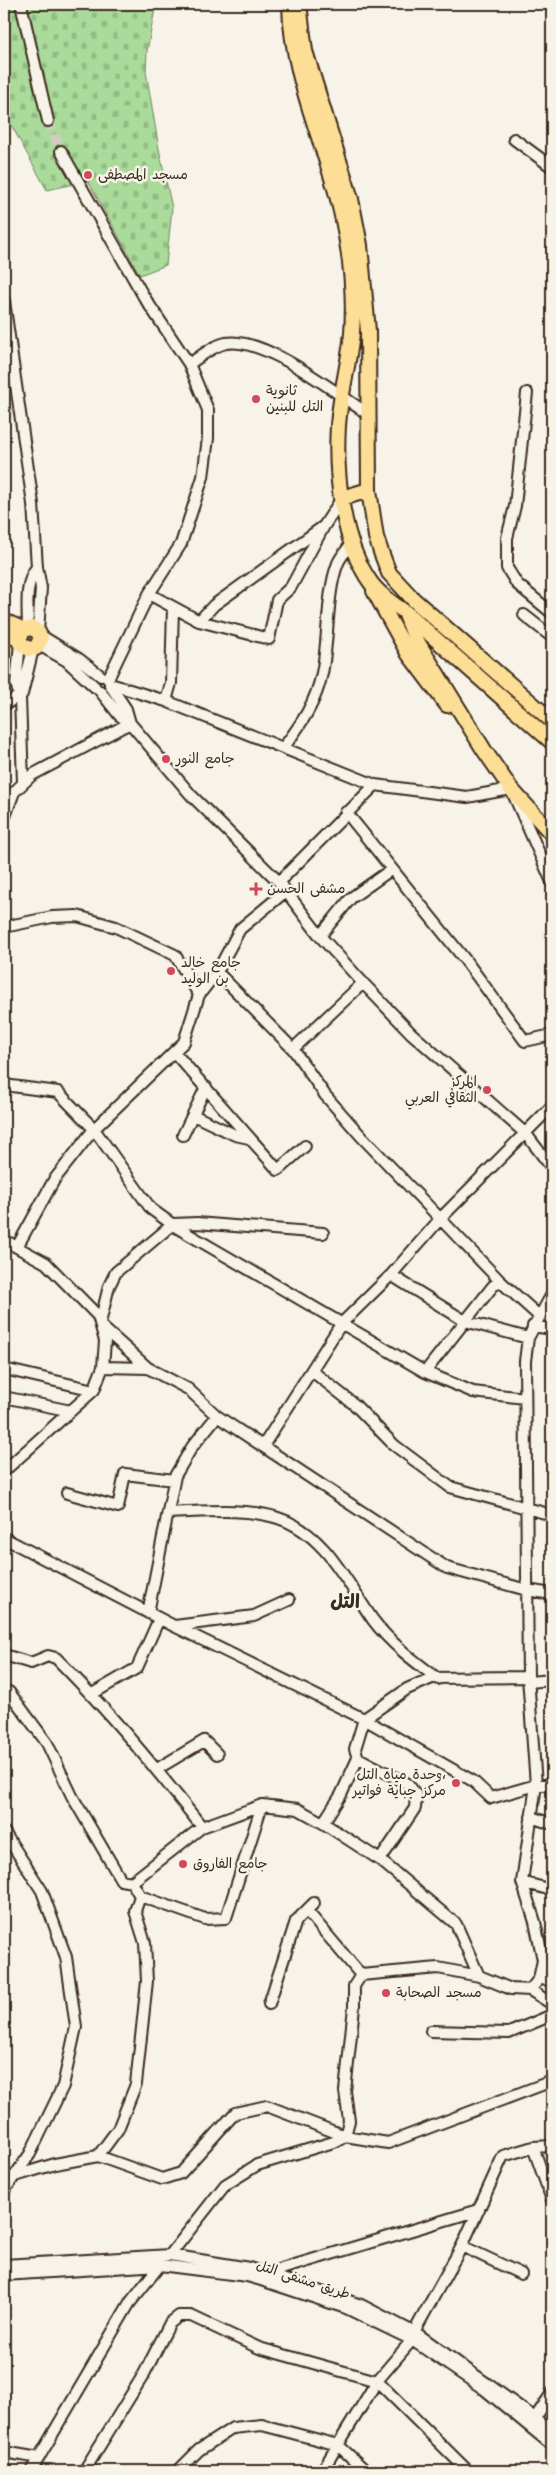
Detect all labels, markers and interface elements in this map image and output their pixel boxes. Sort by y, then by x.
place label: مسجد المصطفى [98,165,188,185]
marker: مسجد المصطفى [82,169,94,181]
place label: ثانوية التل للبنين [266,381,323,417]
marker: ثانوية التل للبنين [250,393,262,405]
place label: جامع النور [175,749,235,769]
marker: جامع النور [160,753,172,765]
place label: مشفى الحسن [267,879,345,899]
marker: مشفى الحسن [249,882,263,896]
place label: جامع خالد بن الوليد [181,953,241,989]
marker: جامع خالد بن الوليد [165,965,177,977]
place label: المركز الثقافي العربي [405,1072,477,1110]
marker: المركز الثقافي العربي [481,1084,493,1096]
district label: التل [330,1589,360,1616]
place label: وحدة مياه التل، مركز جباية فواتير [352,1765,446,1801]
marker: وحدة مياه التل، مركز جباية فواتير [450,1777,462,1789]
place label: جامع الفاروق [193,1854,268,1874]
marker: جامع الفاروق [177,1858,189,1870]
place label: مسجد الصحابة [396,1983,482,2003]
marker: مسجد الصحابة [380,1987,392,1999]
street label: طريق مشفى التل [254,2255,352,2305]

